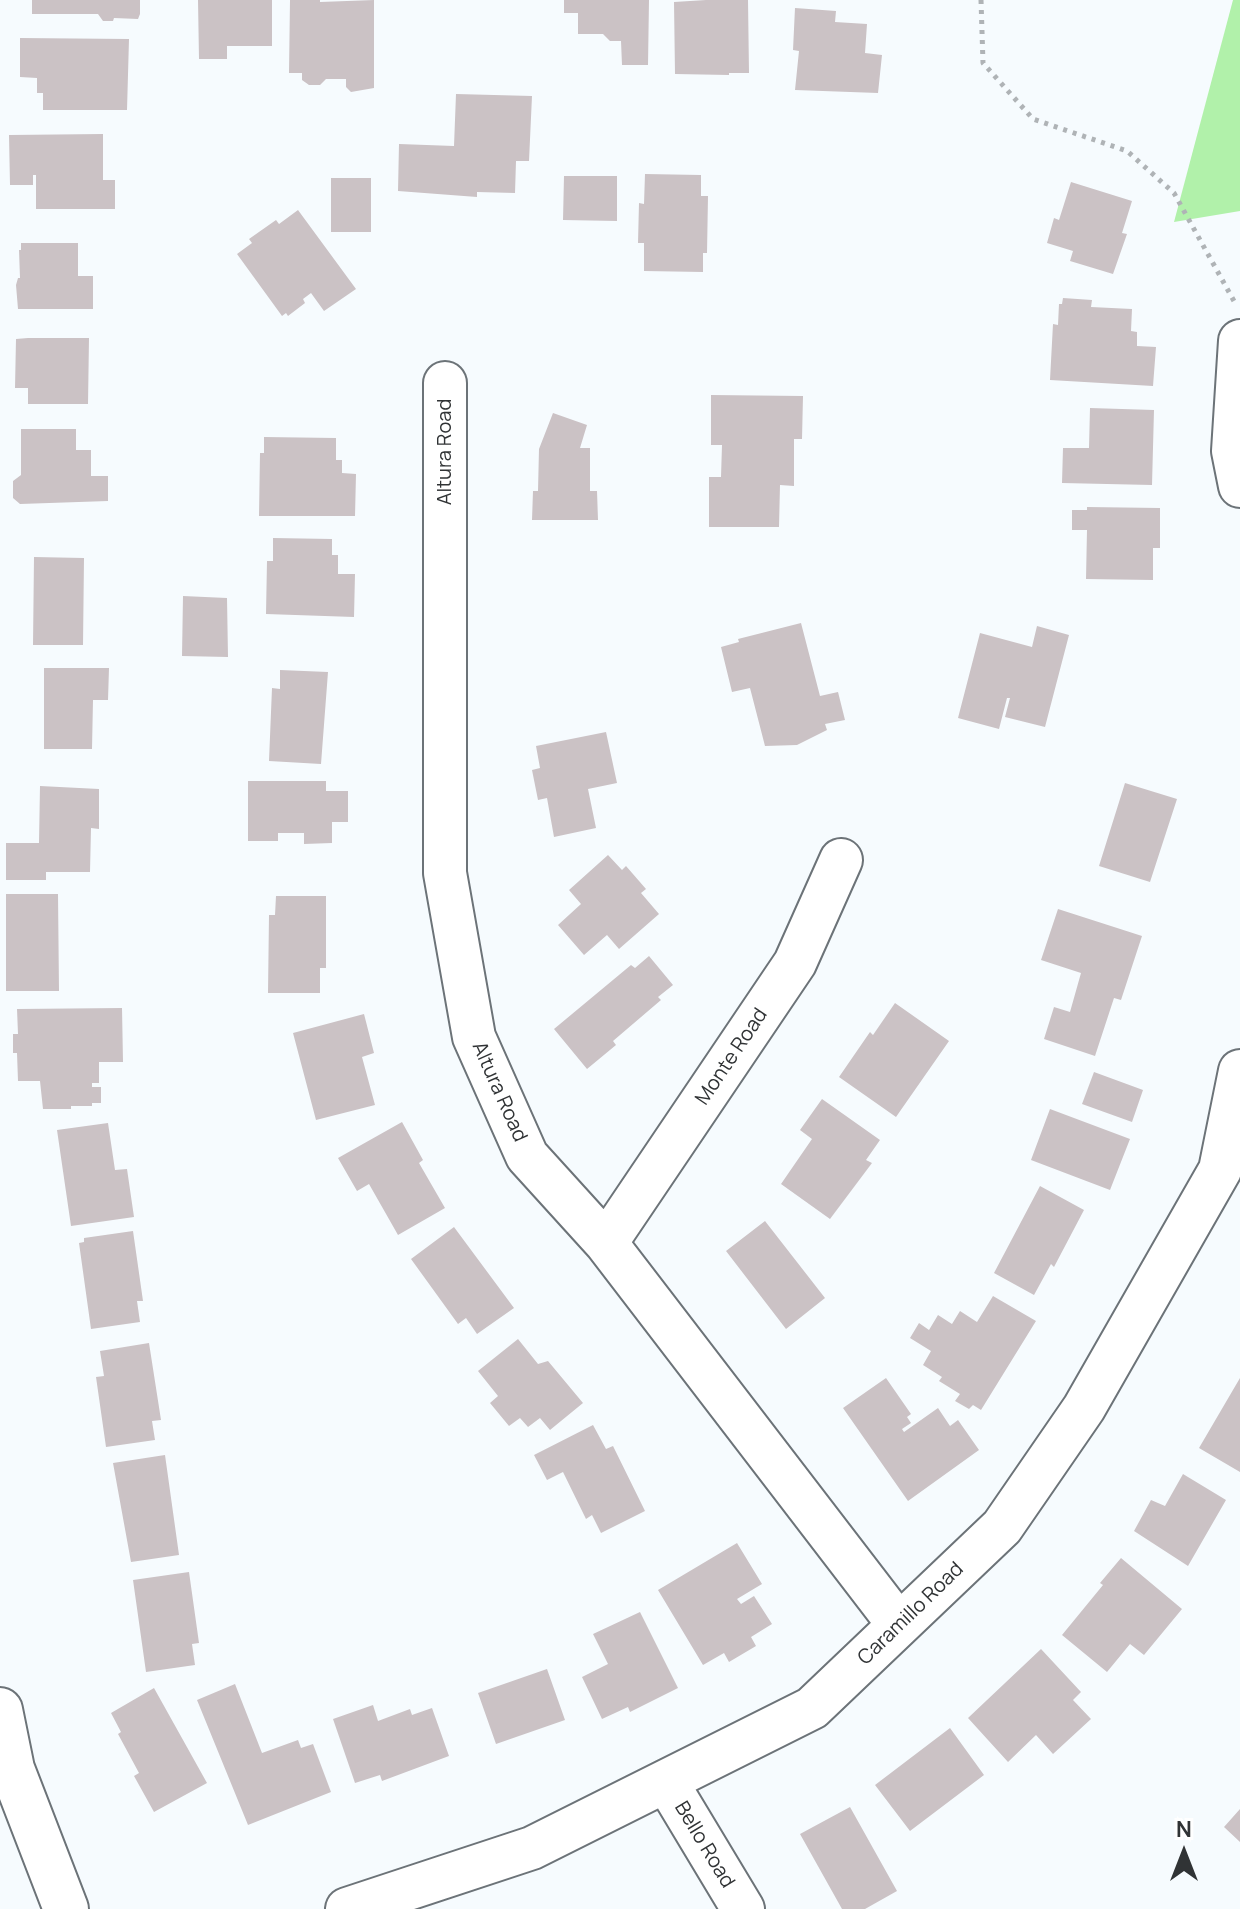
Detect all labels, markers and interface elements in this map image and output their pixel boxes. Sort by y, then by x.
street label: Altura Road [433,399,457,505]
street label: Monte Road [691,1004,773,1110]
street label: Altura Road [466,1038,532,1146]
street label: Caramillo Road [853,1558,969,1670]
street label: Bello Road [669,1797,739,1893]
north arrow [1144,1813,1224,1893]
text: N [1176,1814,1192,1844]

